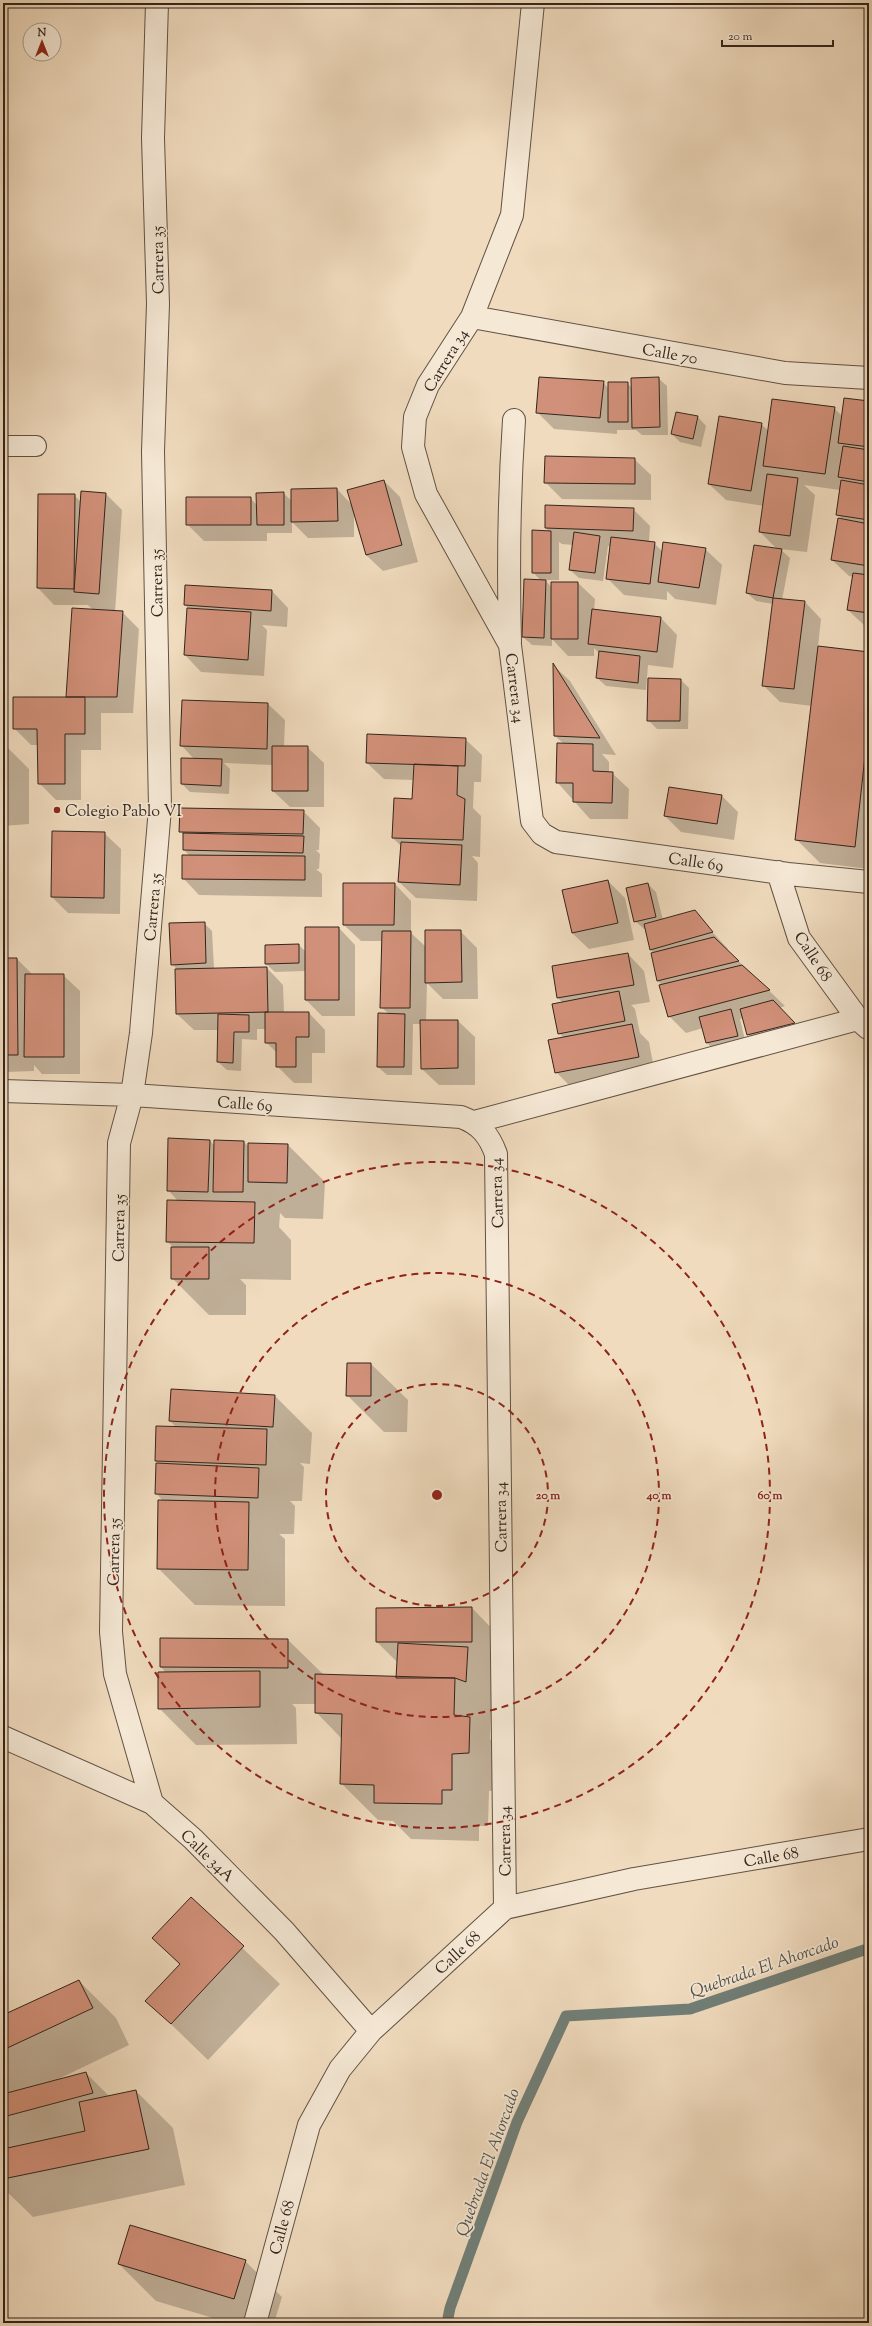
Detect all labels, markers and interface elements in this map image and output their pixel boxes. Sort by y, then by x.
north arrow [22,22,62,62]
scale bar [722,22,833,48]
text: N [37,25,47,41]
text: 20 m [728,28,753,46]
street label: Carrera 35 [147,225,172,294]
street label: Carrera 34 [419,325,475,397]
street label: Calle 70 [640,339,699,372]
street label: Carrera 35 [146,548,171,617]
street label: Carrera 34 [498,652,529,725]
place label: Colegio Pablo VI [65,801,182,824]
marker: Colegio Pablo VI [52,805,62,815]
street label: Calle 69 [667,848,725,879]
street label: Carrera 35 [140,872,169,942]
street label: Calle 68 [787,928,837,987]
street label: Calle 69 [216,1092,273,1119]
street label: Carrera 34 [486,1157,511,1229]
street label: Carrera 35 [108,1193,133,1262]
street label: Carrera 34 [490,1481,515,1552]
text: 20 m [536,1487,560,1505]
text: 40 m [646,1487,671,1505]
text: 60 m [758,1487,782,1505]
centre of rings [430,1488,444,1502]
street label: Carrera 35 [103,1517,128,1586]
street label: Carrera 34 [494,1805,519,1876]
street label: Calle 34A [174,1825,238,1888]
street label: Calle 68 [742,1842,801,1875]
street label: Calle 68 [431,1926,487,1981]
water label: Quebrada El Ahorcado [687,1931,843,2005]
water label: Quebrada El Ahorcado [451,2085,527,2240]
street label: Calle 68 [265,2198,302,2257]

